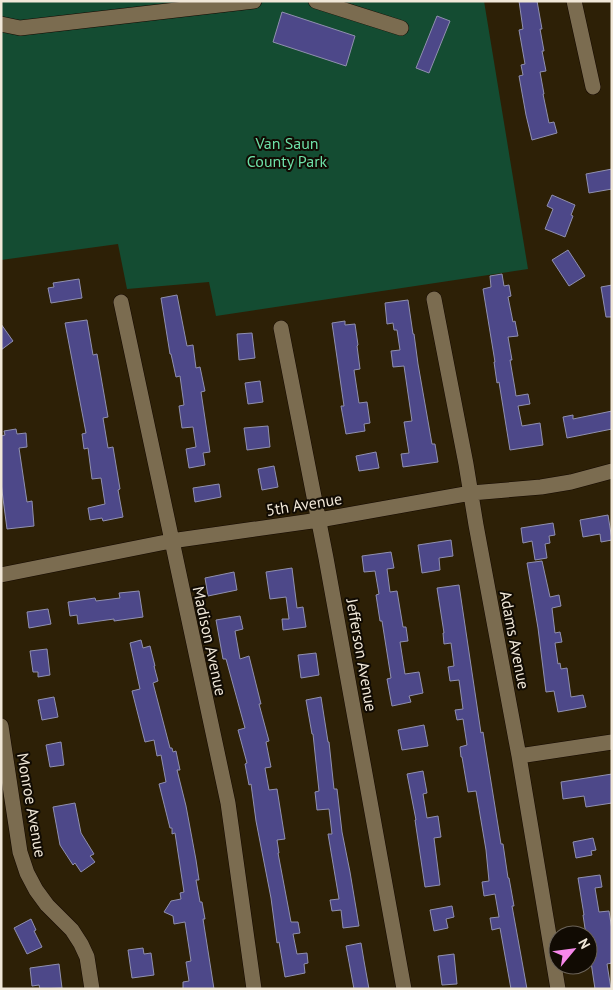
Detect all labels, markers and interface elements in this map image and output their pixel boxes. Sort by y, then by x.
park label: Van Saun County Park [247,133,328,171]
street label: 5th Avenue [265,488,343,520]
street label: Madison Avenue [189,584,231,698]
street label: Adams Avenue [496,589,534,691]
street label: Jefferson Avenue [342,596,382,713]
street label: Monroe Avenue [13,751,51,859]
north arrow [548,925,598,975]
text: N [574,935,594,952]

